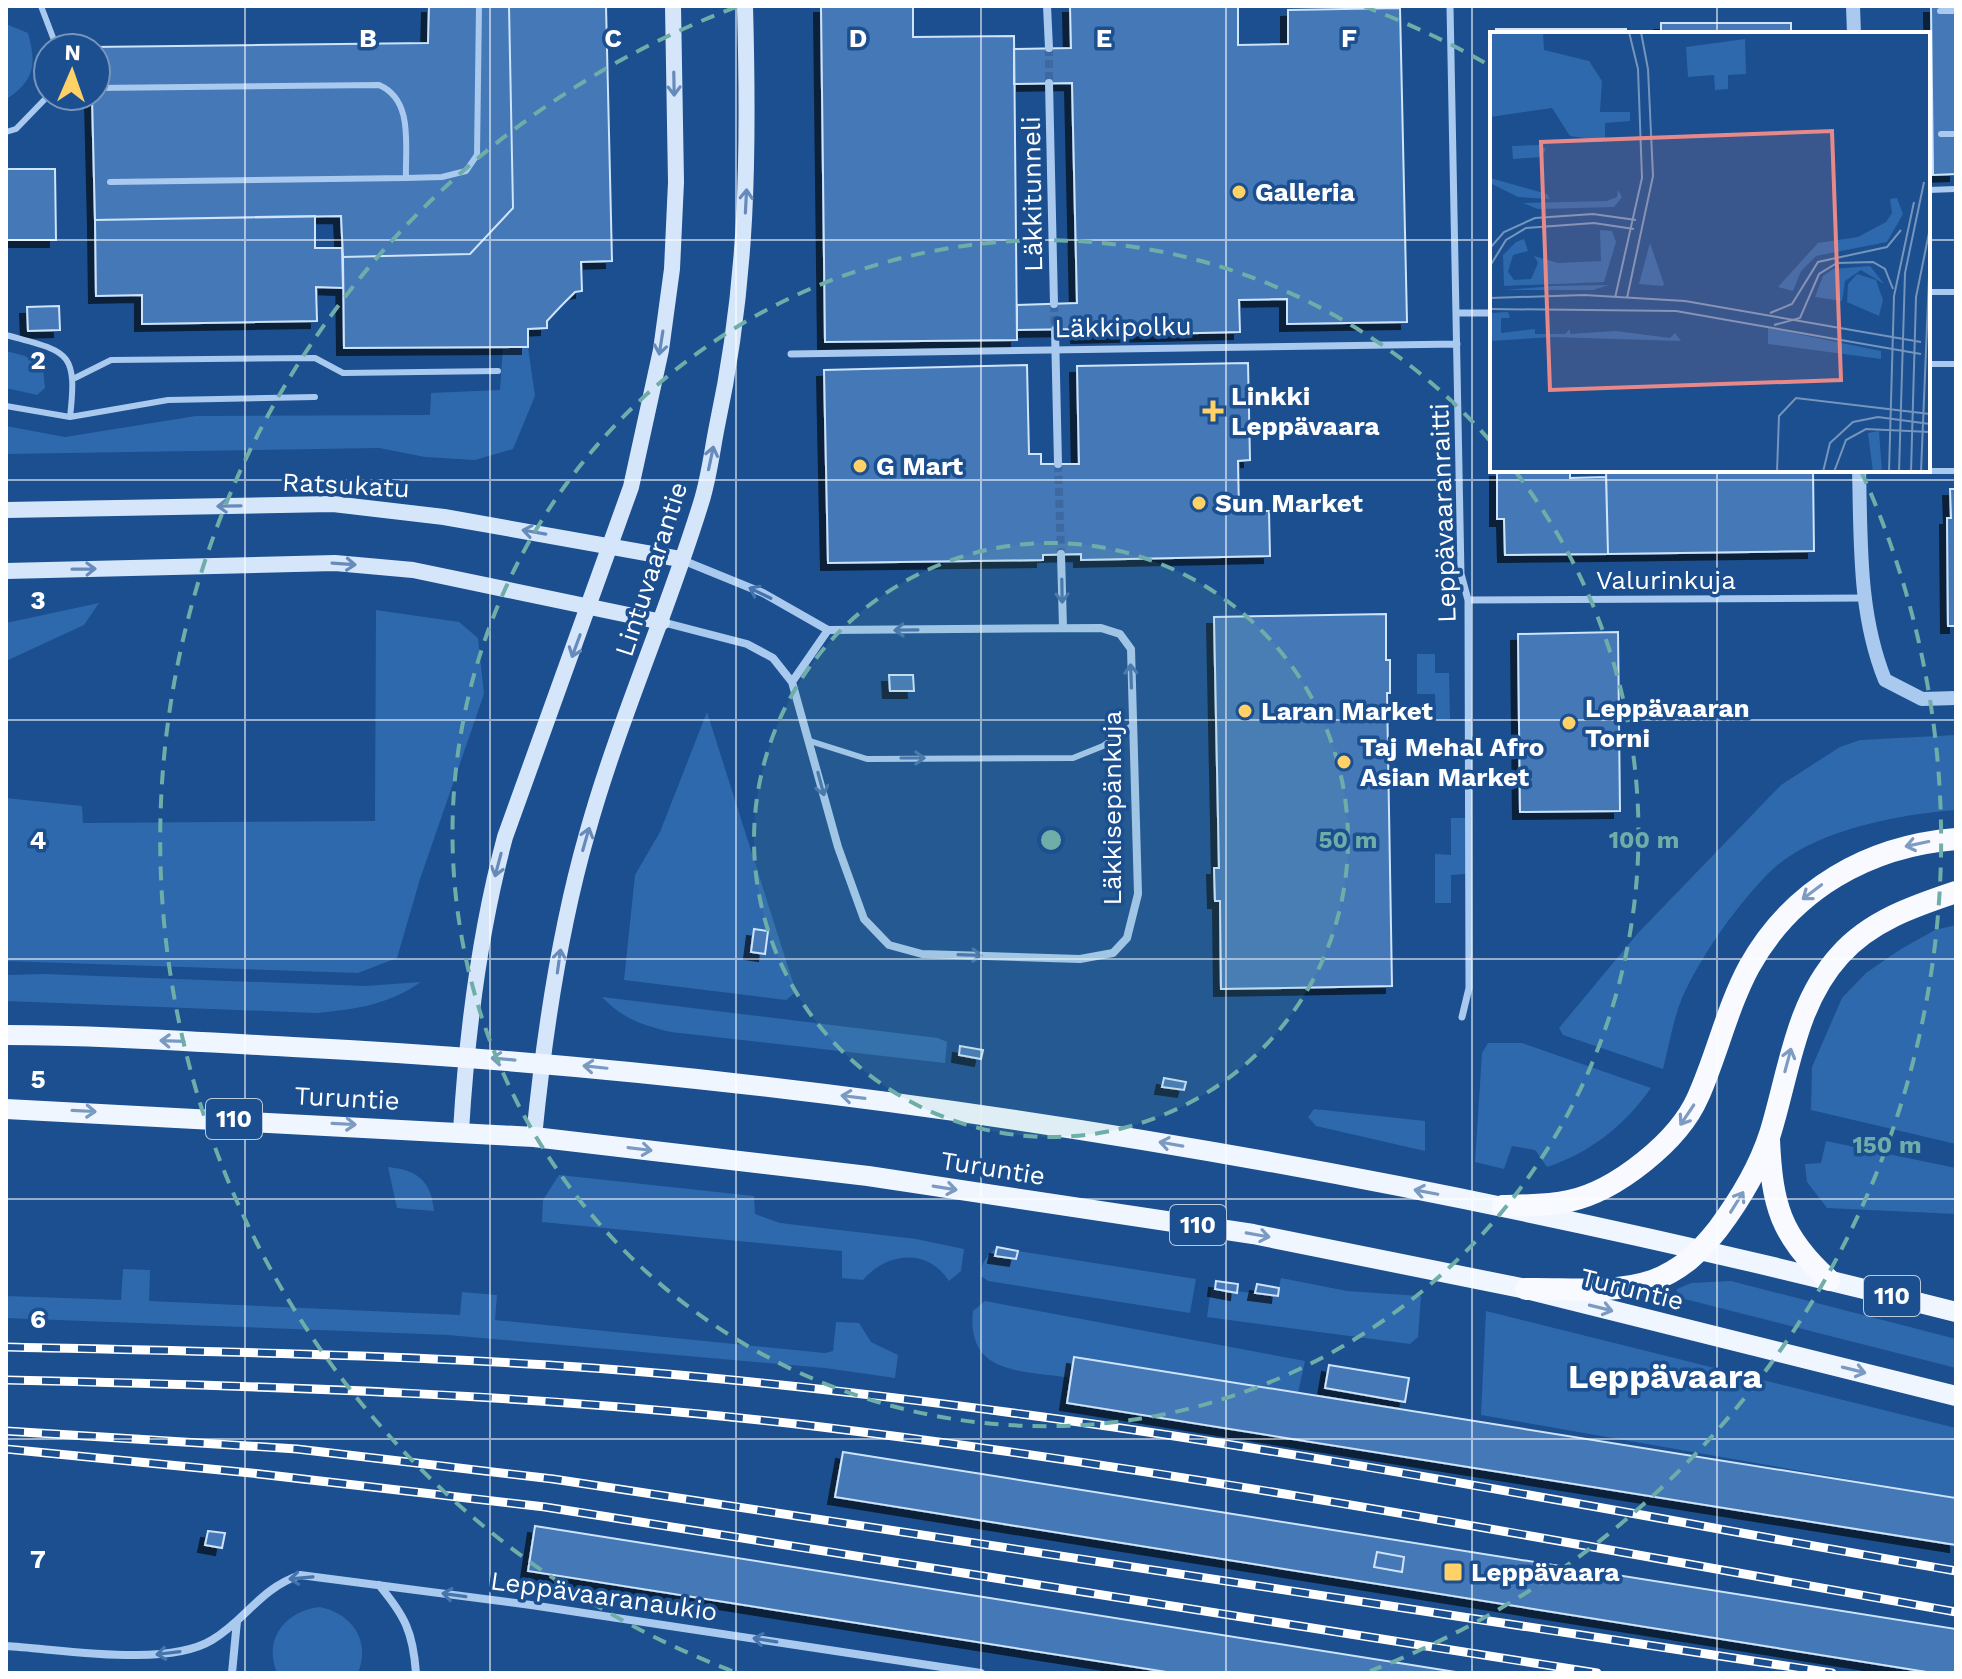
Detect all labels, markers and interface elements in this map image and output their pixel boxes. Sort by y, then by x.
text: B [359,23,377,53]
text: C [604,23,622,53]
text: D [849,23,867,53]
text: E [1096,23,1112,53]
text: F [1341,23,1357,53]
north arrow [32,32,112,112]
inset map [1490,32,1930,472]
text: N [64,40,81,65]
one-way arrow [666,70,682,97]
street label: Läkkitunneli [1016,116,1048,272]
place label: Galleria [1255,177,1355,207]
marker: Galleria [1230,183,1248,201]
one-way arrow [739,188,754,215]
street label: Läkkipolku [1054,311,1192,343]
one-way arrow [653,330,668,355]
text: 2 [30,345,46,375]
place label: Linkki Leppävaara [1231,381,1380,441]
marker: Linkki Leppävaara [1202,400,1224,422]
street label: Leppävaaranraitti [1424,403,1462,623]
one-way arrow [704,446,719,472]
place label: G Mart [876,451,964,481]
marker: G Mart [851,457,869,475]
street label: Ratsukatu [281,467,411,503]
street label: Lintuvaarantie [609,478,693,660]
place label: Sun Market [1215,488,1364,518]
marker: Sun Market [1190,494,1208,512]
one-way arrow [216,498,243,513]
one-way arrow [522,524,548,539]
one-way arrow [330,557,357,572]
one-way arrow [70,561,97,577]
street label: Valurinkuja [1596,565,1736,595]
one-way arrow [1054,577,1070,604]
one-way arrow [749,584,773,600]
text: 3 [30,585,46,615]
one-way arrow [893,622,920,638]
one-way arrow [568,633,582,658]
one-way arrow [1124,663,1139,690]
place label: Leppävaaran Torni [1585,693,1750,753]
place label: Laran Market [1261,696,1434,726]
marker: Laran Market [1236,702,1254,720]
street label: Läkkisepänkuja [1097,710,1127,905]
marker: Leppävaaran Torni [1560,714,1578,732]
place label: Taj Mehal Afro Asian Market [1360,732,1544,792]
one-way arrow [899,750,926,766]
marker: Taj Mehal Afro Asian Market [1335,753,1353,771]
one-way arrow [815,770,830,796]
text: 4 [30,825,47,855]
one-way arrow [579,826,594,852]
centre of rings [1037,826,1065,854]
text: 50 m [1319,826,1377,854]
text: 100 m [1609,826,1679,854]
one-way arrow [1905,837,1931,852]
one-way arrow [489,851,504,877]
one-way arrow [1802,884,1823,901]
one-way arrow [552,948,567,974]
one-way arrow [956,948,983,963]
one-way arrow [159,1034,186,1049]
one-way arrow [1782,1048,1797,1074]
one-way arrow [491,1051,517,1066]
one-way arrow [582,1060,609,1075]
text: 5 [30,1064,46,1094]
street label: Turuntie [294,1080,400,1116]
one-way arrow [841,1089,866,1104]
road number: 110 [206,1099,262,1139]
one-way arrow [70,1104,97,1119]
one-way arrow [1679,1104,1695,1126]
one-way arrow [330,1117,357,1132]
text: 150 m [1852,1131,1922,1159]
one-way arrow [1158,1135,1184,1150]
one-way arrow [627,1142,652,1157]
street label: Turuntie [939,1145,1047,1191]
one-way arrow [932,1181,958,1196]
one-way arrow [1414,1183,1439,1198]
one-way arrow [1729,1191,1745,1214]
road number: 110 [1170,1205,1226,1245]
one-way arrow [1245,1228,1270,1243]
street label: Turuntie [1577,1262,1687,1316]
road number: 110 [1864,1276,1920,1316]
one-way arrow [1588,1301,1614,1316]
text: 6 [30,1304,46,1334]
district label: Leppävaara [1568,1356,1762,1396]
one-way arrow [1840,1364,1866,1379]
text: 7 [30,1544,46,1574]
place label: Leppävaara [1471,1557,1620,1587]
marker: Leppävaara [1442,1561,1464,1583]
street label: Leppävaaranaukio [489,1565,719,1627]
one-way arrow [288,1571,315,1586]
one-way arrow [442,1587,468,1602]
one-way arrow [753,1632,779,1647]
one-way arrow [156,1646,181,1661]

